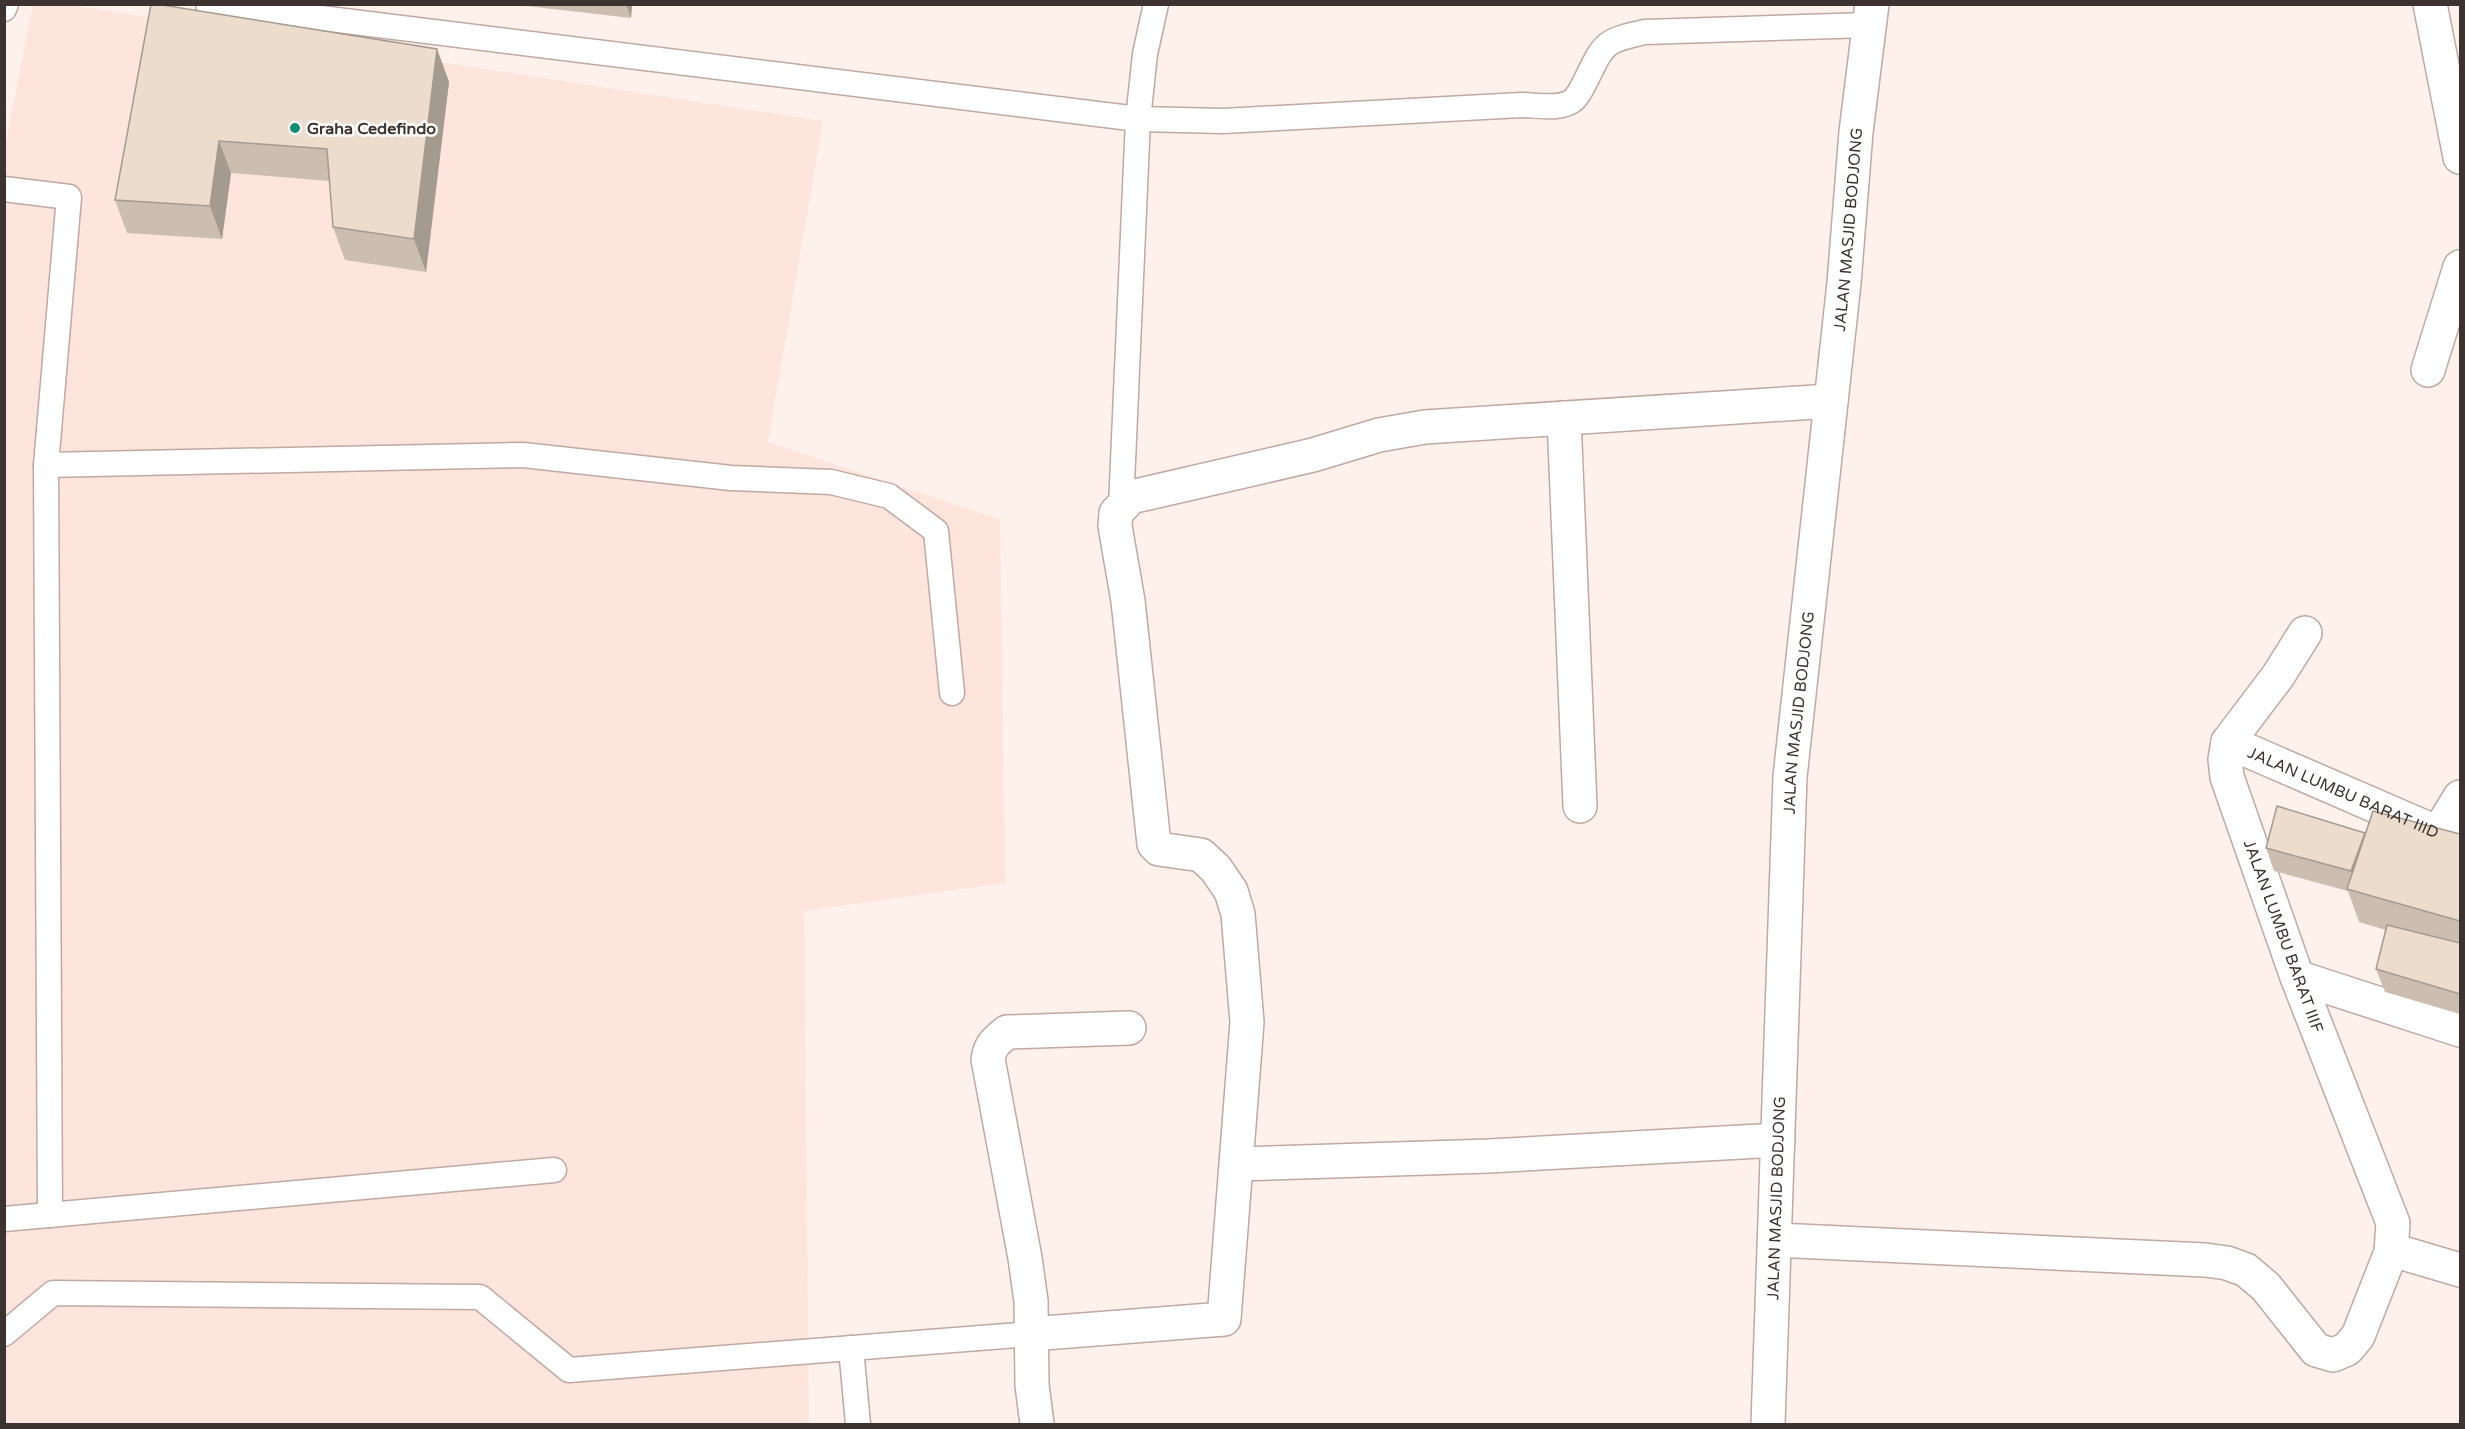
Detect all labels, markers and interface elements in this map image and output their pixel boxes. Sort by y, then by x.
place label: Graha Cedefindo [307,119,436,139]
marker: Graha Cedefindo [288,121,302,135]
street label: JALAN MASJID BODJONG [1830,127,1867,332]
street label: JALAN MASJID BODJONG [1780,610,1819,815]
street label: JALAN LUMBU BARAT IIID [2245,743,2442,843]
street label: JALAN LUMBU BARAT IIIF [2239,837,2327,1036]
street label: JALAN MASJID BODJONG [1763,1096,1790,1300]

